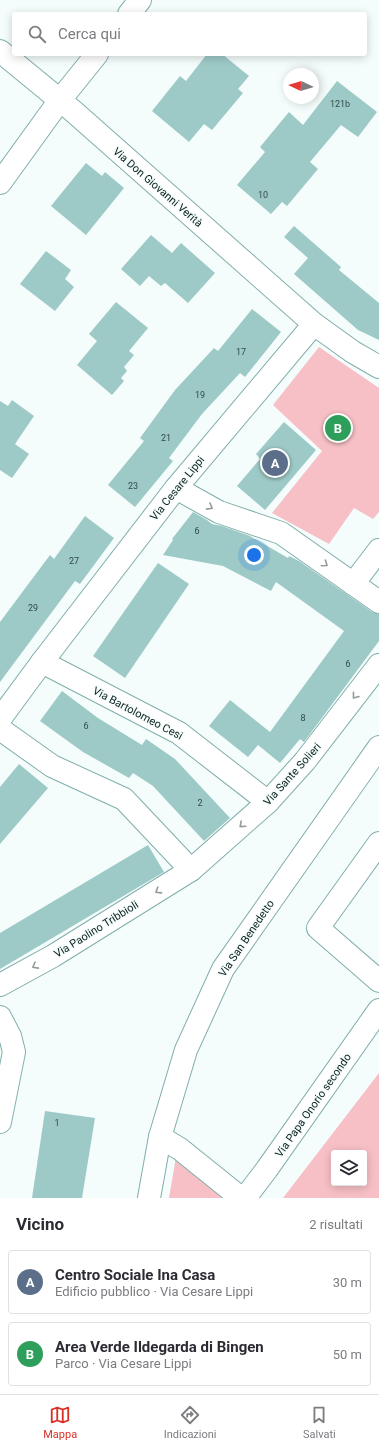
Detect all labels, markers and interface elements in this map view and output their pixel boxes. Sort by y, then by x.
search box [12,12,367,56]
icon: search [26,23,48,45]
text: Cerca qui [58,25,121,43]
north arrow [283,68,319,104]
house number: 121b [330,99,350,109]
street label: Via Don Giovanni Verità [110,145,205,230]
house number: 10 [258,190,268,200]
house number: 17 [236,347,246,357]
house number: 19 [195,390,205,400]
pin: B [325,413,351,443]
house number: 21 [161,433,171,443]
pin: A [262,448,288,478]
street label: Via Cesare Lippi [148,454,207,523]
house number: 23 [128,481,138,491]
one-way arrow [206,502,213,509]
house number: 6 [194,526,200,536]
your location [244,545,264,565]
house number: 27 [69,556,79,566]
one-way arrow [321,559,328,566]
house number: 29 [28,603,38,613]
house number: 6 [345,659,351,669]
street label: Via Bartolomeo Cesi [91,684,185,743]
one-way arrow [353,691,360,698]
house number: 8 [300,713,306,723]
house number: 6 [83,721,89,731]
street label: Via Sante Solieri [261,740,324,808]
house number: 2 [197,798,203,808]
one-way arrow [239,820,247,827]
one-way arrow [155,886,162,894]
street label: Via San Benedetto [216,897,277,979]
street label: Via Paolino Tribbioli [52,898,141,961]
one-way arrow [32,961,39,969]
street label: Via Papa Onorio secondo [273,1051,354,1160]
house number: 1 [54,1118,60,1128]
map controls [331,1150,367,1186]
button: layers [331,1150,367,1186]
text: Vicino [16,1214,64,1234]
text: 2 risultati [309,1217,363,1232]
text: Centro Sociale Ina Casa [55,1266,215,1284]
text: A [26,1275,34,1290]
text: 30 m [333,1275,362,1290]
text: Edificio pubblico · Via Cesare Lippi [55,1284,253,1299]
text: Area Verde Ildegarda di Bingen [55,1338,264,1356]
text: B [26,1347,34,1362]
text: 50 m [333,1347,362,1362]
text: Parco · Via Cesare Lippi [55,1356,192,1371]
tab: Mappa [43,1404,77,1441]
tab: Indicazioni [164,1404,217,1441]
tab: Salvati [303,1404,336,1441]

